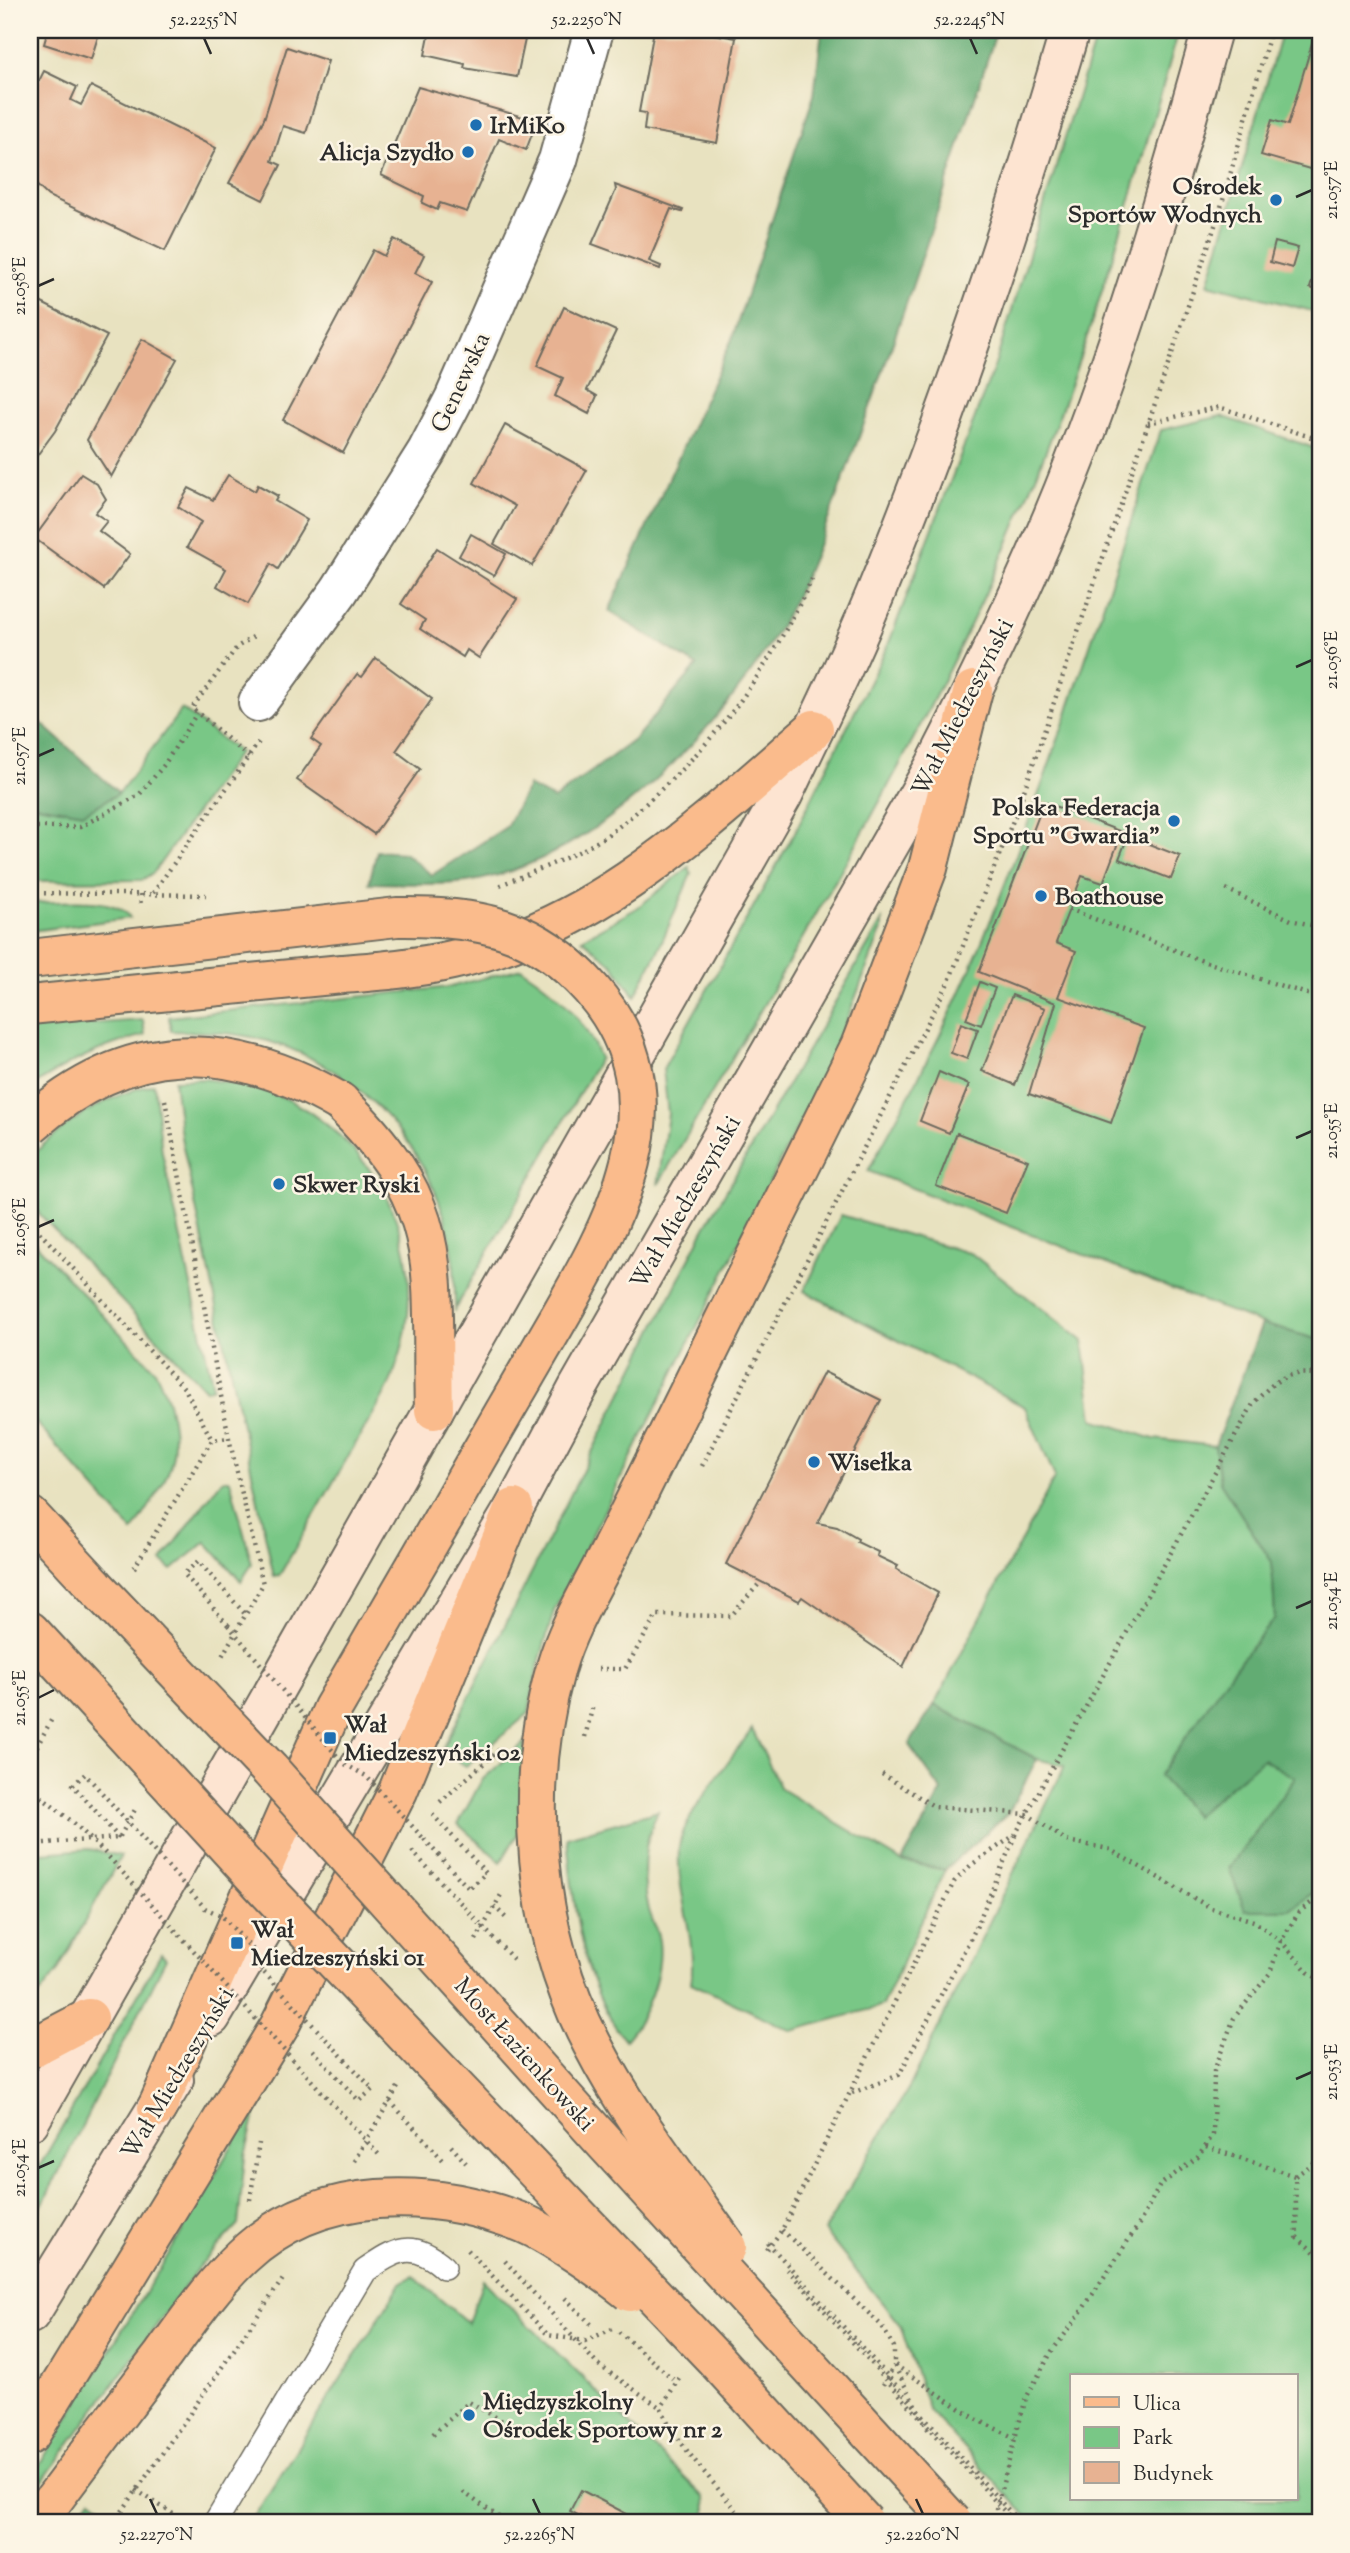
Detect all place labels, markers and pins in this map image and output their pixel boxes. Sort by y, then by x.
place label: IrMiKo [490,110,565,144]
marker: IrMiKo [468,117,484,133]
place label: Alicja Szydło [320,137,454,171]
marker: Alicja Szydło [460,144,476,160]
place label: Ośrodek Sportów Wodnych [1068,171,1263,233]
marker: Ośrodek Sportów Wodnych [1268,192,1284,208]
place label: Polska Federacja Sportu "Gwardia" [973,792,1161,854]
marker: Polska Federacja Sportu "Gwardia" [1166,813,1182,829]
place label: Boathouse [1055,881,1164,915]
marker: Boathouse [1033,888,1049,904]
place label: Skwer Ryski [293,1169,420,1203]
marker: Skwer Ryski [271,1176,287,1192]
place label: Wisełka [828,1447,913,1481]
marker: Wisełka [806,1454,822,1470]
place label: Wał Miedzeszyński 02 [344,1709,521,1771]
marker: Wał Miedzeszyński 02 [322,1730,338,1746]
place label: Wał Miedzeszyński 01 [251,1914,425,1976]
marker: Wał Miedzeszyński 01 [229,1935,245,1951]
place label: Międzyszkolny Ośrodek Sportowy nr 2 [483,2386,723,2448]
marker: Międzyszkolny Ośrodek Sportowy nr 2 [461,2407,477,2423]

